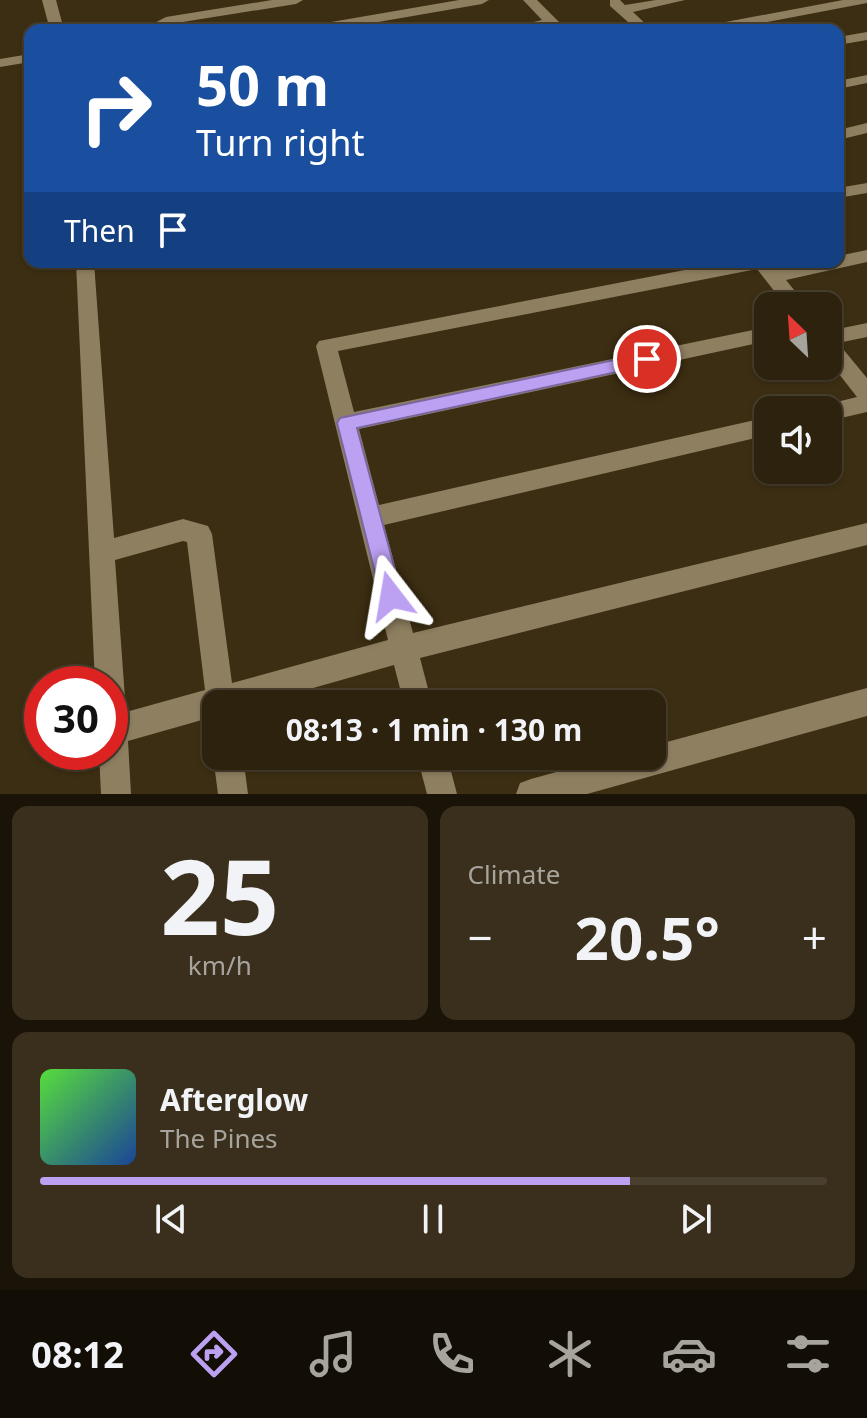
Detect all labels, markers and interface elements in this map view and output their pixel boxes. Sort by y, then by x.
text: 50 m [196,46,329,122]
icon: right [64,56,168,160]
text: Turn right [196,118,364,167]
icon: arrive [151,208,195,252]
text: Then [64,210,135,251]
north arrow [754,292,842,380]
map controls [754,292,842,484]
pin [613,325,681,393]
icon: arrive [625,337,669,381]
button: sound [754,396,842,484]
position arrow [349,554,433,638]
speed limit sign: 30 [24,666,128,770]
text: 08:13 · 1 min · 130 m [286,709,582,750]
text: 25 [160,824,279,965]
text: Climate [468,856,560,892]
text: 20.5° [575,896,720,978]
text: − [468,907,493,967]
text: + [802,907,827,967]
text: km/h [188,947,252,983]
text: Afterglow [160,1079,308,1120]
text: The Pines [160,1120,278,1156]
icon: previous [149,1197,193,1241]
icon: pause [411,1197,455,1241]
icon: next [674,1197,718,1241]
icon: directions [186,1326,242,1382]
icon: music [305,1326,361,1382]
icon: phone [424,1326,480,1382]
icon: climate [542,1326,598,1382]
icon: car [661,1326,717,1382]
icon: filters [780,1326,836,1382]
text: 08:12 [31,1330,124,1379]

